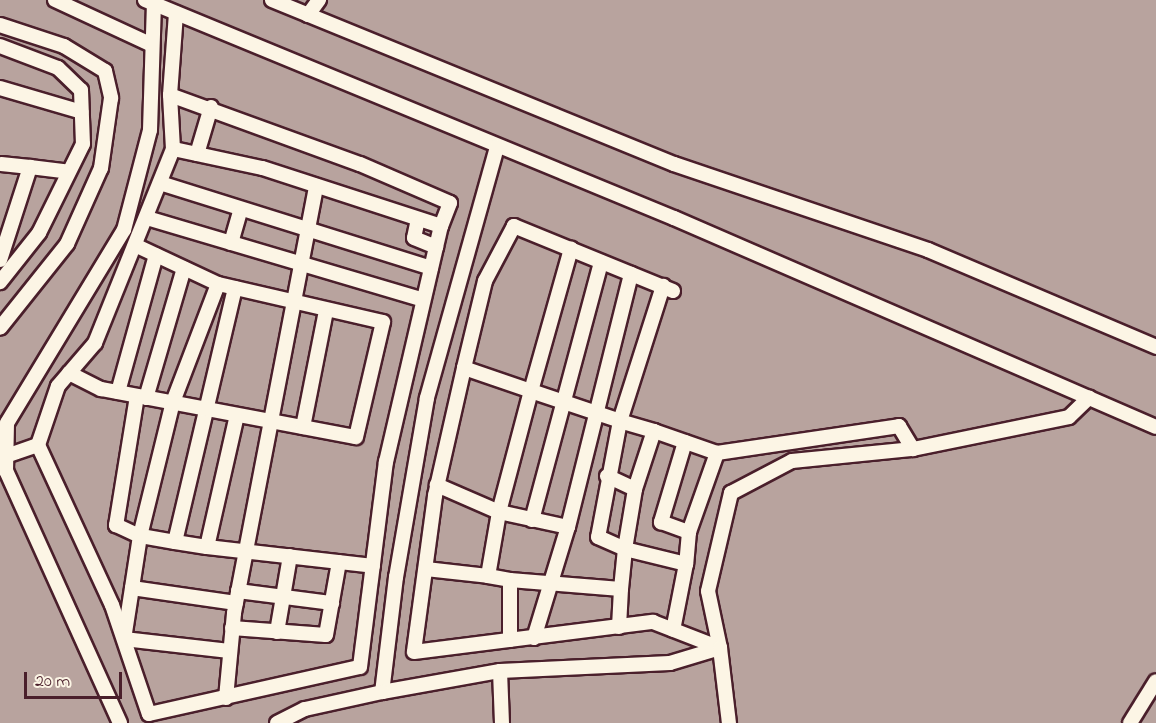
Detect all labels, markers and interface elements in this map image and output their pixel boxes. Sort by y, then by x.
scale bar [27,660,124,698]
text: 20 m [35,669,70,695]

